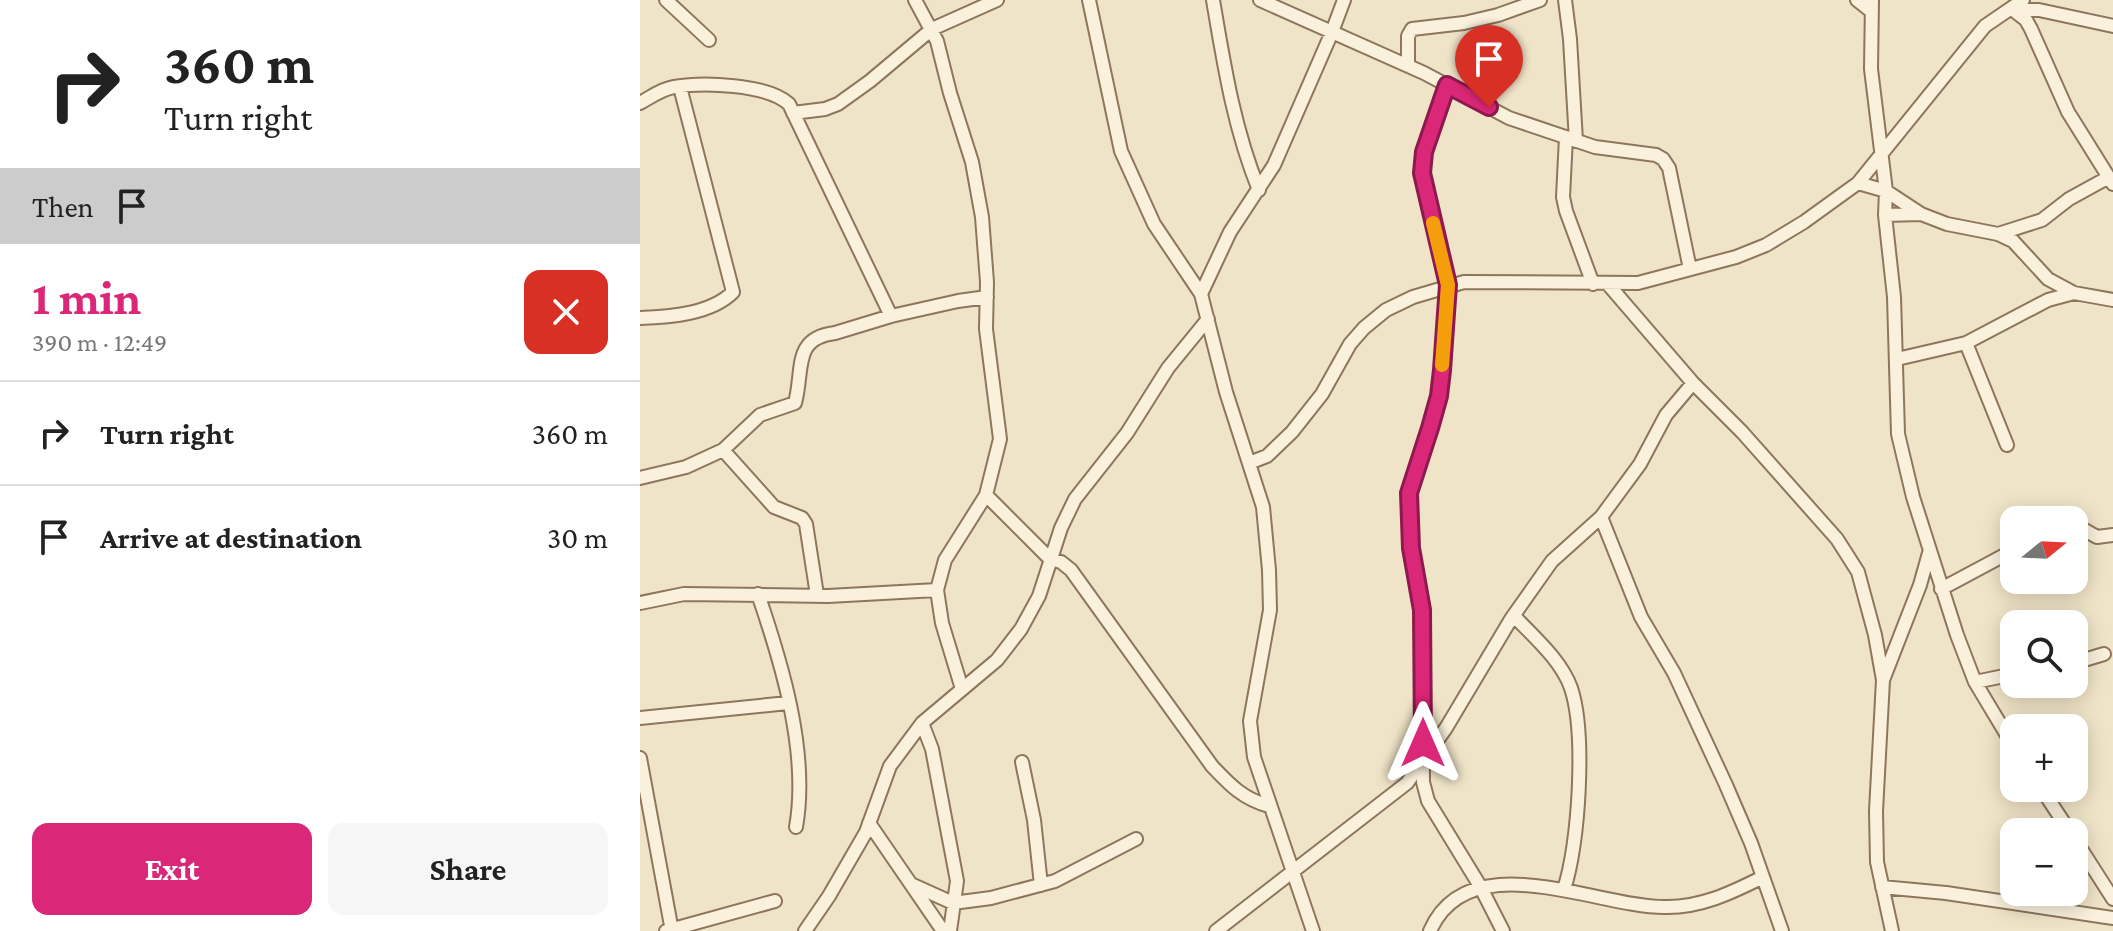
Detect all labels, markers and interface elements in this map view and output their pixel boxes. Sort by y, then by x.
pin [1455,25,1523,107]
icon: right [32,32,136,136]
text: 360 m [164,33,314,95]
icon: arrive [1467,37,1511,81]
text: Turn right [164,98,312,138]
icon: arrive [110,184,154,228]
text: Then [32,190,94,223]
button: close [524,270,608,354]
text: 1 min [32,271,141,324]
text: 390 m · 12:49 [32,328,167,357]
icon: right [32,411,76,455]
text: Turn right [100,417,234,450]
text: 360 m [532,417,608,450]
north arrow [2000,506,2088,594]
map controls [2000,506,2088,906]
icon: arrive [32,515,76,559]
text: Arrive at destination [100,521,362,554]
text: 30 m [547,521,608,554]
button: search [2000,610,2088,698]
position arrow [1381,701,1465,785]
button: + [2000,714,2088,802]
button: − [2000,818,2088,906]
button: Exit [32,823,312,915]
button: Share [328,823,608,915]

